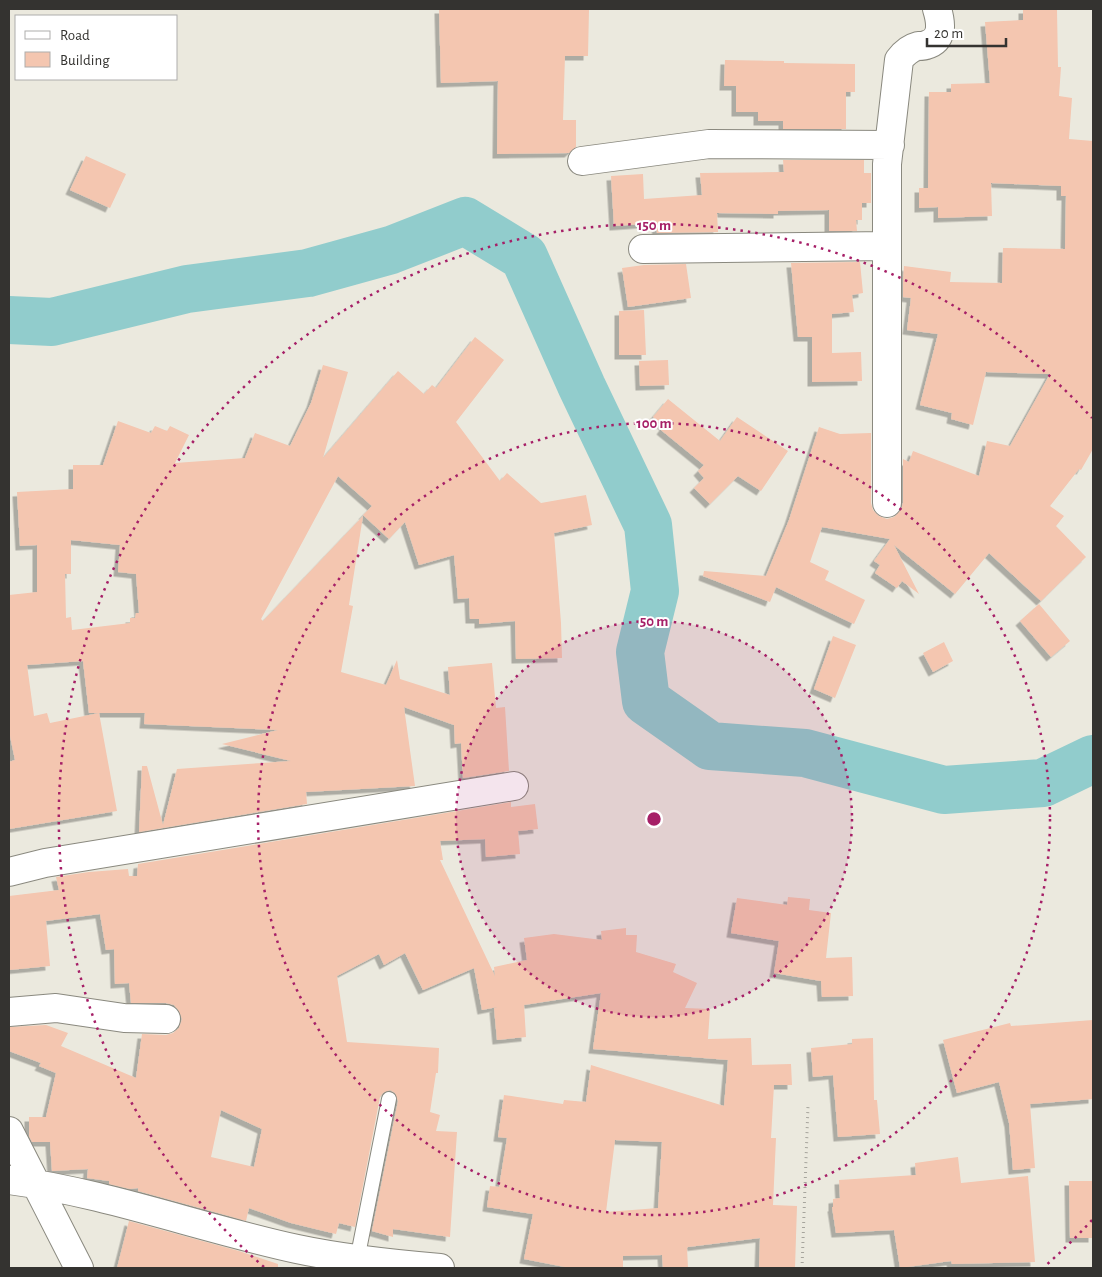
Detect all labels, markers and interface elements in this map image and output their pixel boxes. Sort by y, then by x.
legend [15,15,178,80]
scale bar [927,15,1006,47]
text: 20 m [934,26,963,41]
text: Road [60,28,90,43]
text: Building [60,53,110,68]
text: 150 m [637,218,671,233]
text: 100 m [636,416,672,431]
text: 50 m [640,614,668,629]
centre of rings [645,810,663,828]

